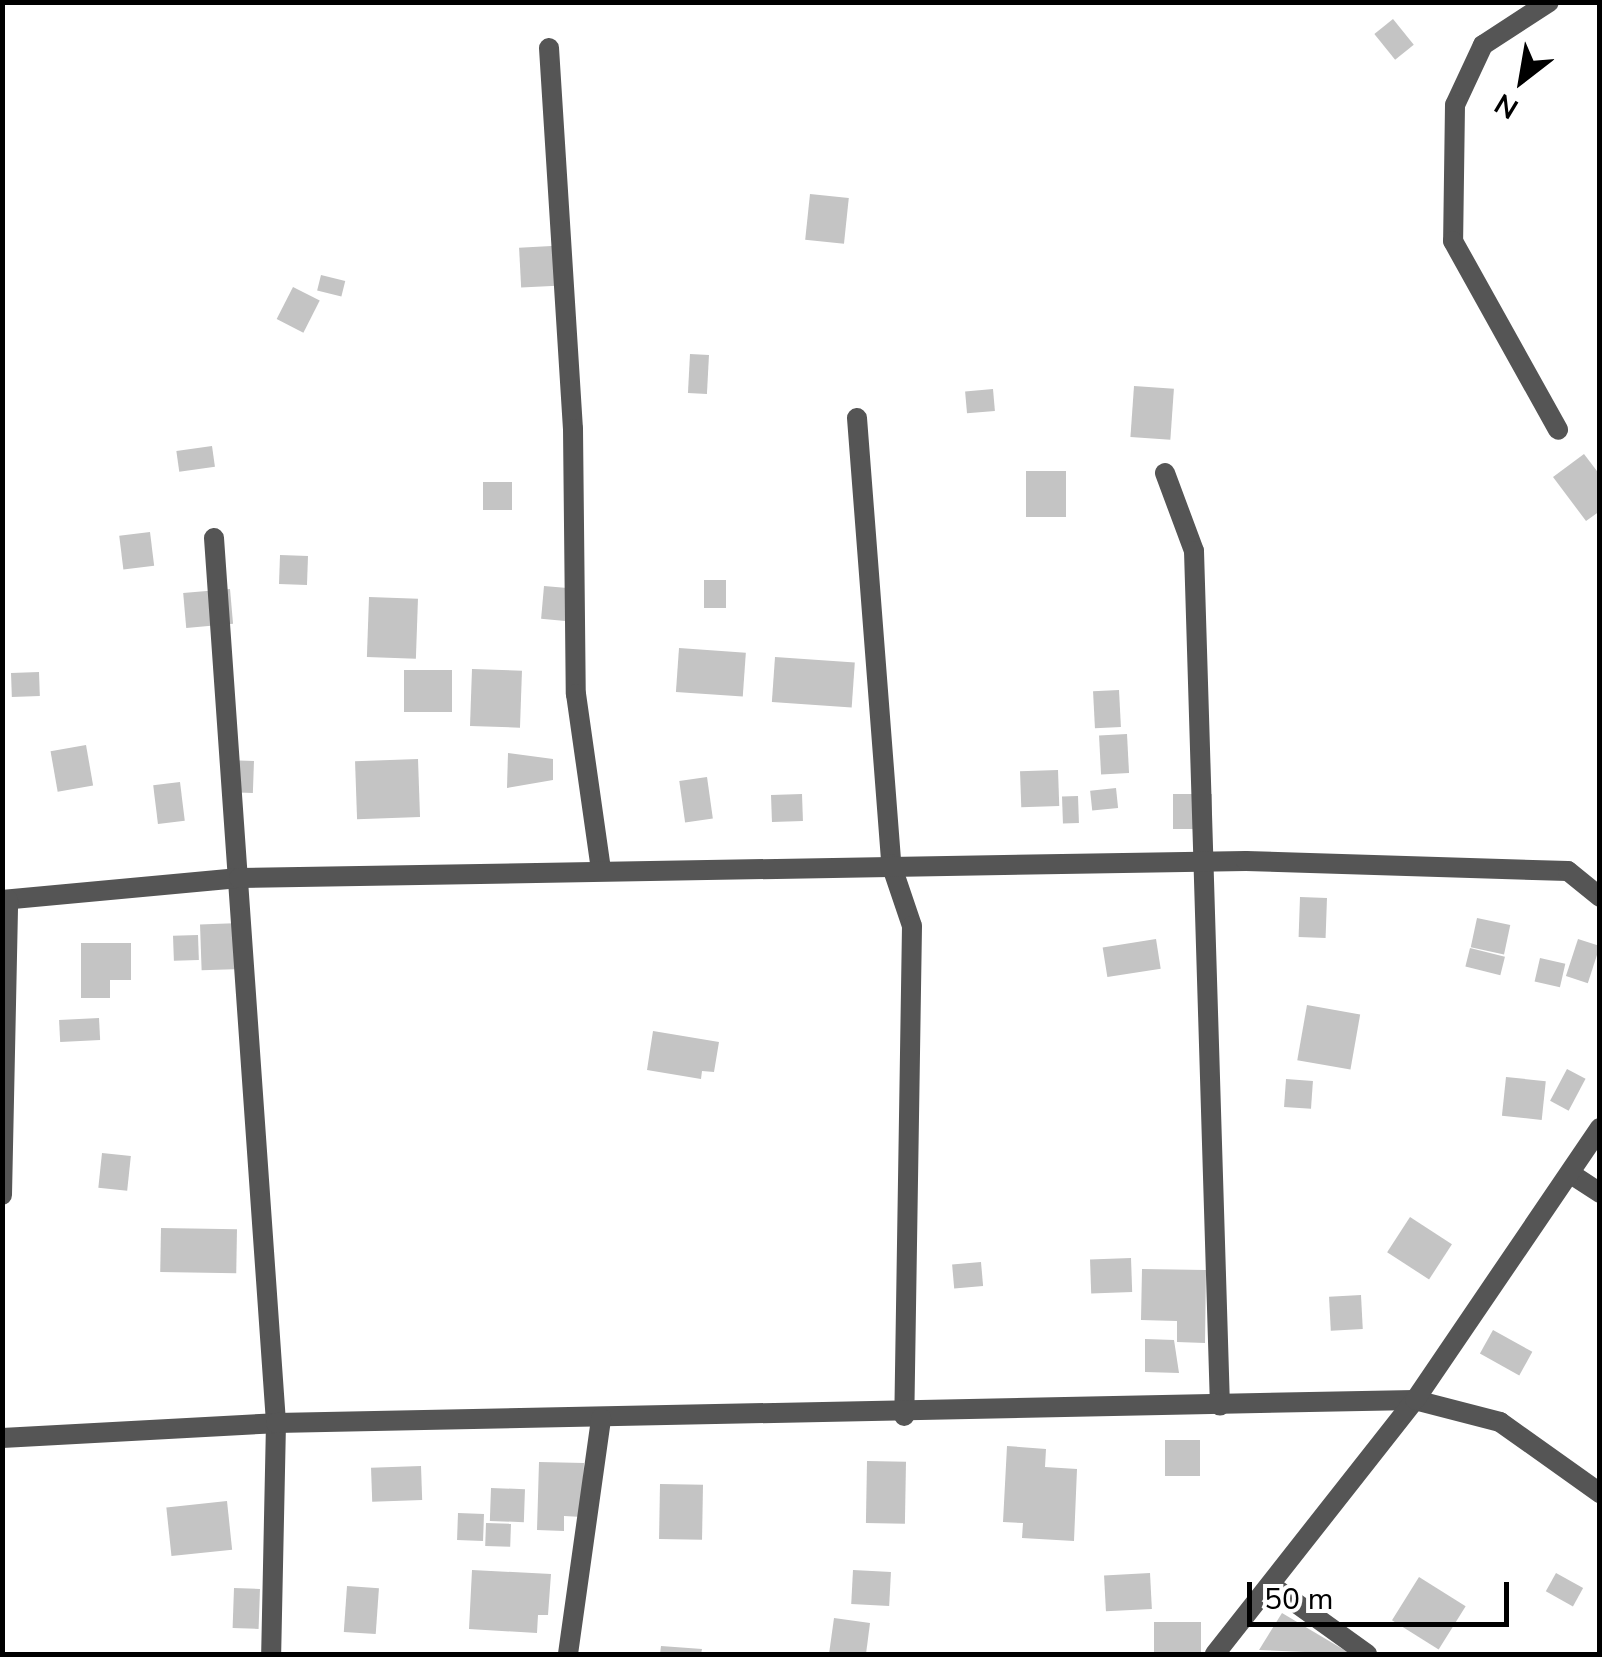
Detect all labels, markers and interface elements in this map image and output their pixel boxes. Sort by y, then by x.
north arrow [1472,30,1572,130]
text: N [1488,84,1525,127]
scale bar [1252,1562,1514,1624]
text: 50 m [1264,1579,1333,1620]

